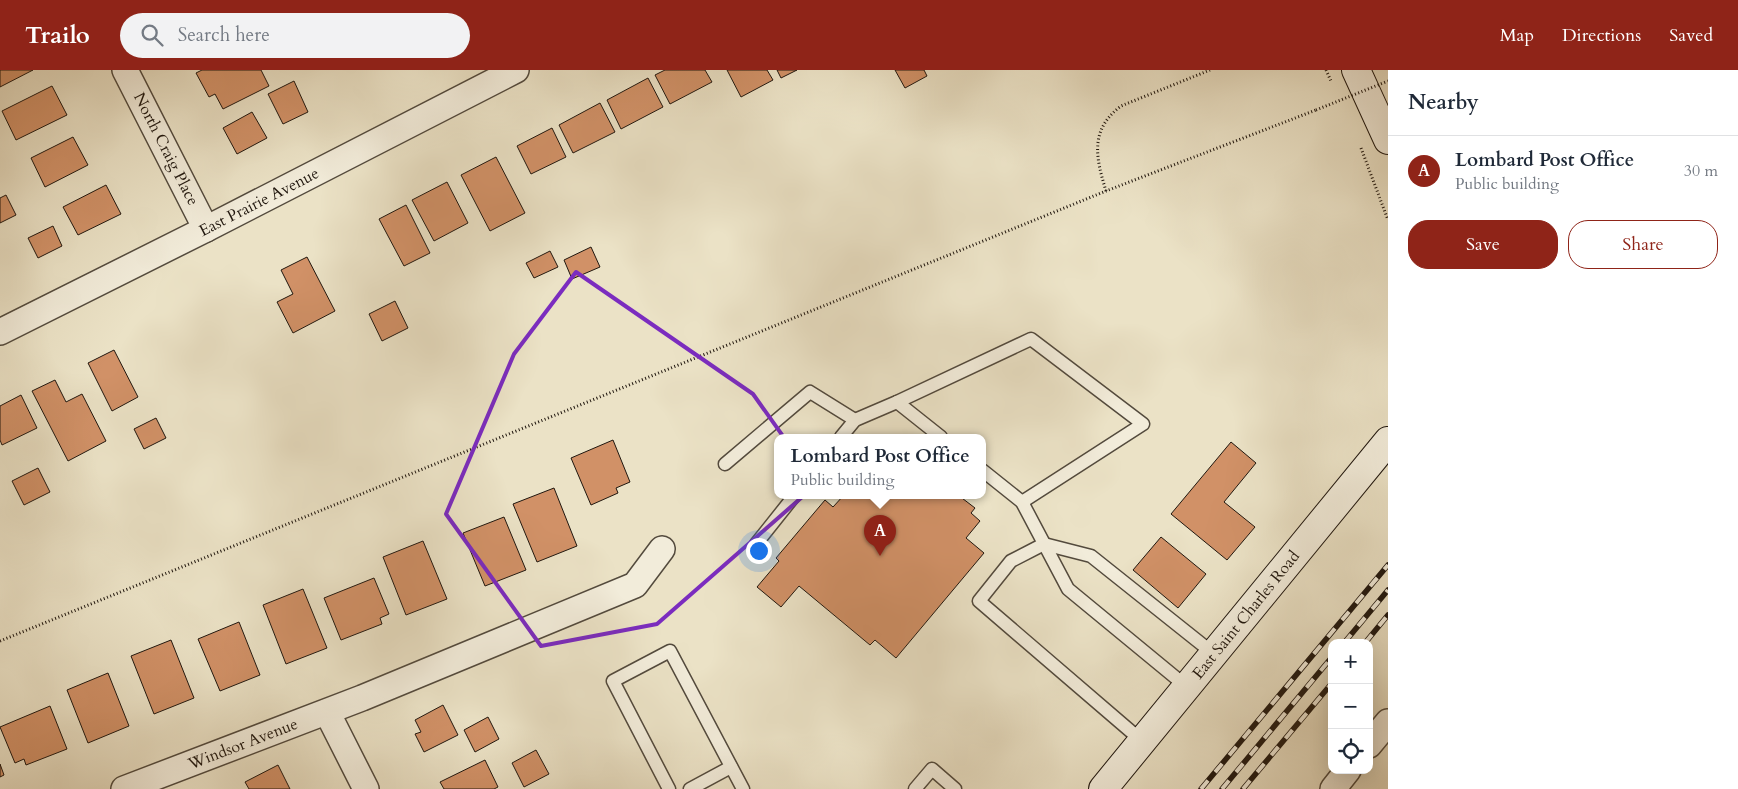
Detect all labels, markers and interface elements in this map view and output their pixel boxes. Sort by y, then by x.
search box [120,13,470,58]
text: Trailo [25,19,90,52]
icon: search [138,21,166,49]
text: Search here [178,22,270,48]
text: Map [1500,23,1534,48]
text: Directions [1562,23,1641,48]
text: Saved [1669,23,1713,48]
text: Nearby [1408,88,1479,117]
street label: North Craig Place [128,89,204,209]
text: Lombard Post Office [1455,147,1634,173]
text: A [1418,160,1430,182]
text: 30 m [1684,160,1718,182]
street label: East Prairie Avenue [195,162,323,242]
text: Public building [1455,173,1559,195]
button: Save [1408,220,1558,269]
button: Share [1568,220,1718,269]
popup [774,434,986,499]
text: Lombard Post Office [790,443,970,469]
text: Public building [790,469,894,491]
pin: A [864,515,896,556]
your location [746,538,772,564]
street label: East Saint Charles Road [1187,546,1305,684]
map controls [1328,639,1373,774]
button: + [1328,639,1373,684]
button: − [1328,684,1373,729]
street label: Windsor Avenue [184,713,301,775]
button: locate [1328,729,1373,774]

